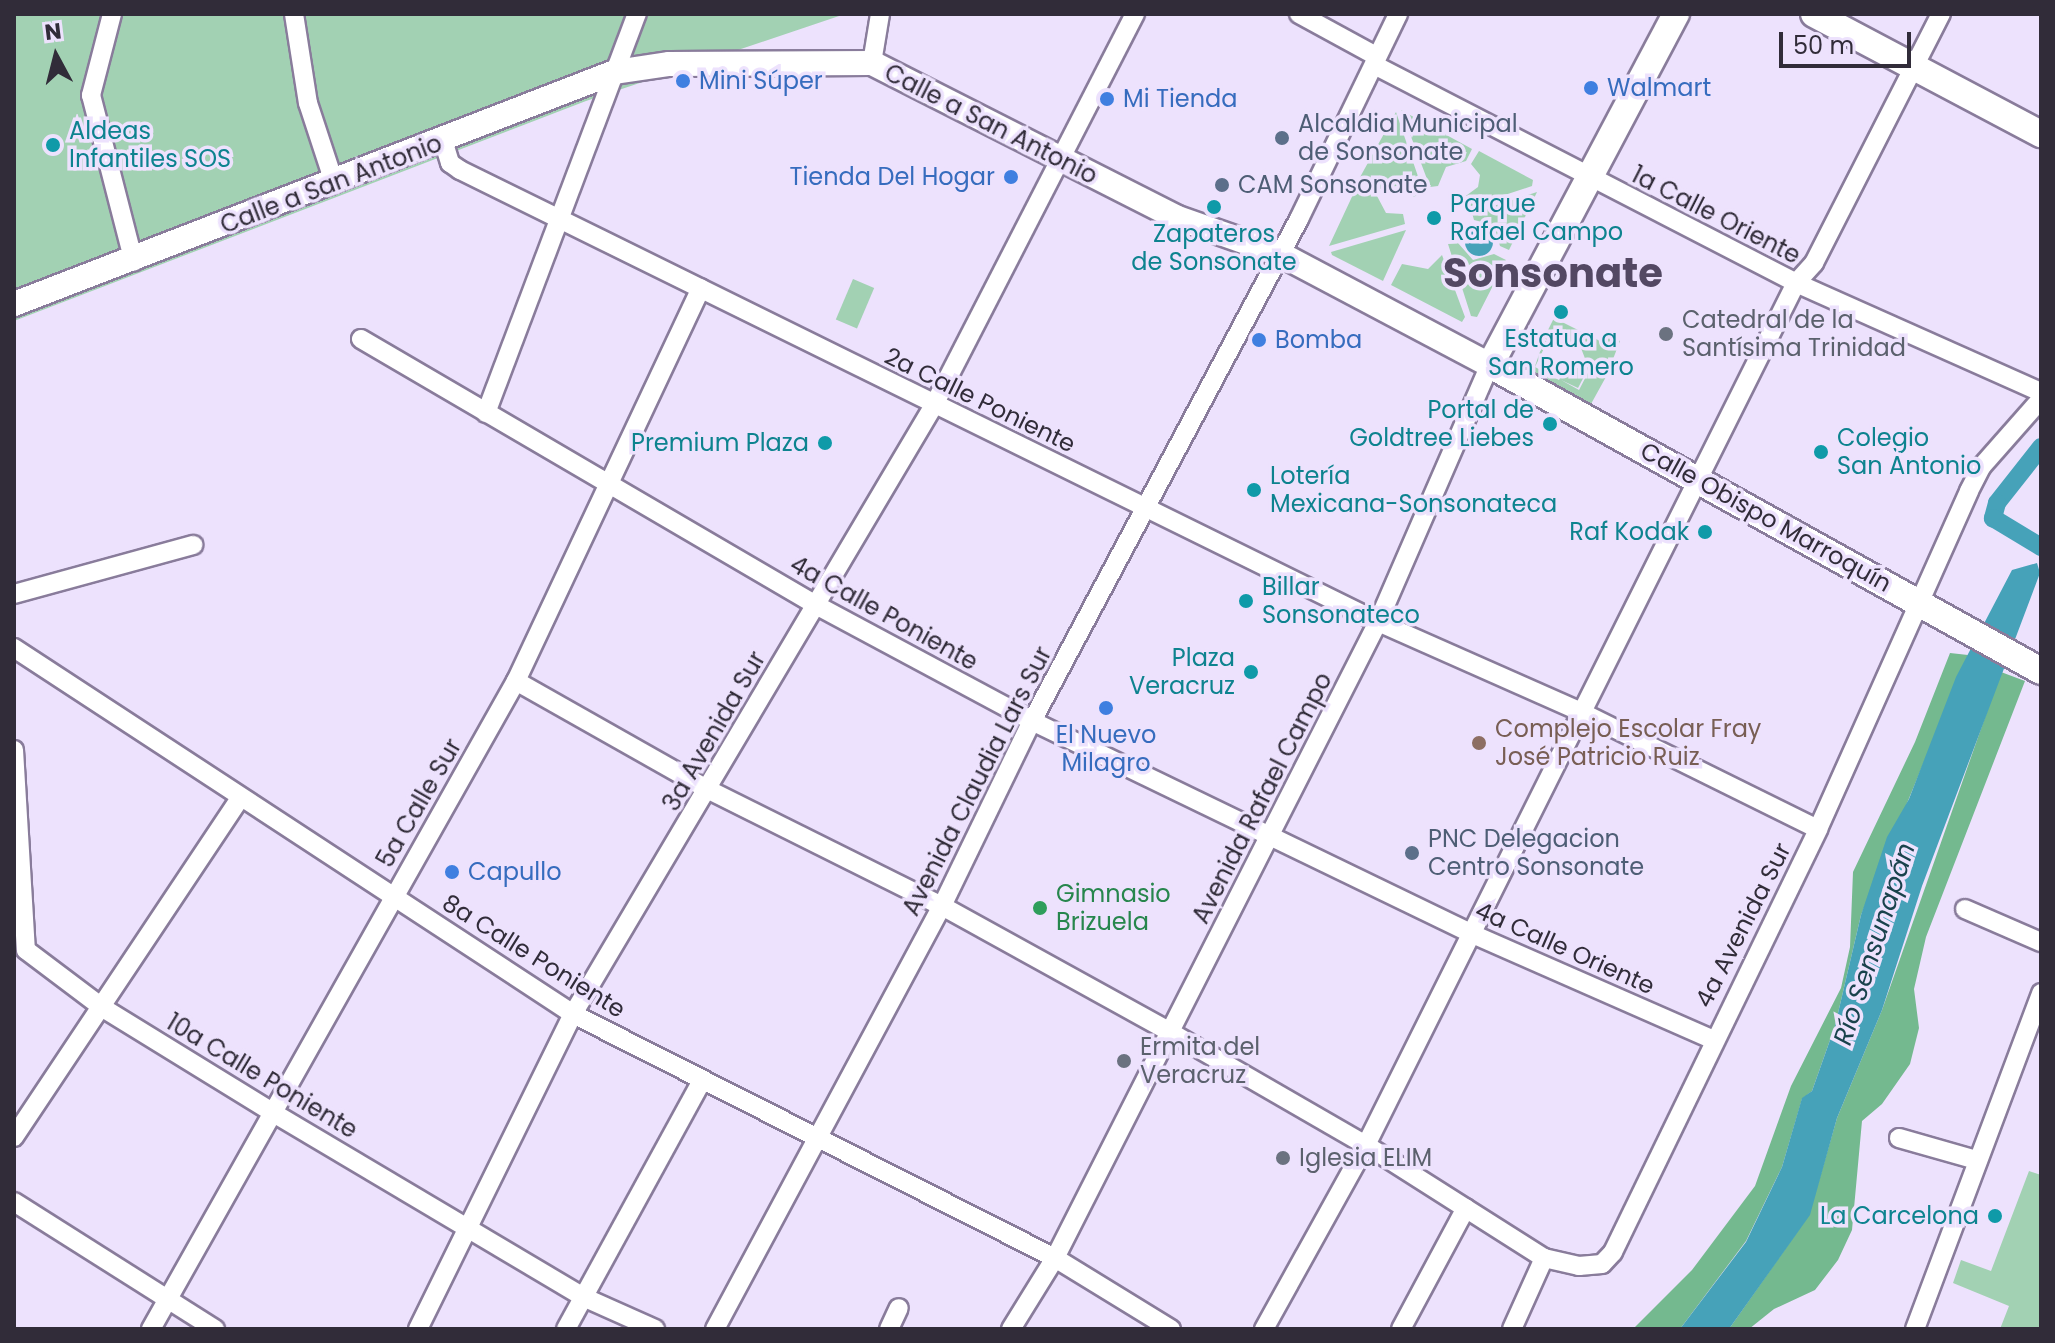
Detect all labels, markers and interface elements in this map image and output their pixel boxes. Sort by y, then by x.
text: N [43,15,63,48]
north arrow [16,16,96,96]
scale bar [1783,16,1915,66]
text: 50 m [1793,29,1854,62]
street label: Calle a San Antonio [880,58,1102,190]
place label: Mini Súper [699,67,823,95]
marker: Mini Súper [674,72,692,90]
place label: Walmart [1607,74,1711,102]
marker: Walmart [1582,79,1600,97]
place label: Mi Tienda [1123,85,1238,113]
marker: Mi Tienda [1098,90,1116,108]
place label: Alcaldia Municipal de Sonsonate [1298,110,1518,166]
place label: Aldeas Infantiles SOS [69,117,231,173]
street label: Calle a San Antonio [216,128,446,240]
marker: Alcaldia Municipal de Sonsonate [1273,129,1291,147]
marker: Aldeas Infantiles SOS [44,136,62,154]
street label: 1a Calle Oriente [1627,160,1805,270]
place label: Tienda Del Hogar [789,163,995,191]
marker: Tienda Del Hogar [1002,168,1020,186]
place label: CAM Sonsonate [1238,171,1428,199]
marker: CAM Sonsonate [1213,176,1231,194]
place label: Parque Rafael Campo [1450,190,1623,246]
marker: Zapateros de Sonsonate [1205,198,1223,216]
marker: Parque Rafael Campo [1425,209,1443,227]
place label: Zapateros de Sonsonate [1131,220,1297,276]
district label: Sonsonate [1443,249,1663,297]
marker: Estatua a San Romero [1552,303,1570,321]
place label: Catedral de la Santísima Trinidad [1682,306,1906,362]
place label: Estatua a San Romero [1488,325,1634,381]
marker: Catedral de la Santísima Trinidad [1657,325,1675,343]
place label: Bomba [1275,326,1362,354]
marker: Bomba [1250,331,1268,349]
street label: 2a Calle Poniente [880,341,1080,459]
place label: Portal de Goldtree Liebes [1349,396,1534,452]
marker: Portal de Goldtree Liebes [1541,415,1559,433]
place label: Colegio San Antonio [1837,424,1981,480]
place label: Premium Plaza [631,429,809,457]
marker: Premium Plaza [816,434,834,452]
street label: Calle Obispo Marroquín [1636,436,1896,598]
marker: Colegio San Antonio [1812,443,1830,461]
place label: Lotería Mexicana-Sonsonateca [1270,462,1557,518]
marker: Lotería Mexicana-Sonsonateca [1245,481,1263,499]
place label: Raf Kodak [1569,518,1689,546]
marker: Raf Kodak [1696,523,1714,541]
street label: 4a Calle Poniente [785,550,983,676]
place label: Billar Sonsonateco [1262,573,1420,629]
marker: Billar Sonsonateco [1237,592,1255,610]
street label: Avenida Claudia Lars Sur [896,642,1058,920]
place label: Plaza Veracruz [1129,644,1235,700]
street label: 3a Avenida Sur [657,646,771,816]
marker: Plaza Veracruz [1242,663,1260,681]
street label: Avenida Rafael Campo [1186,668,1338,928]
marker: El Nuevo Milagro [1097,699,1115,717]
place label: Complejo Escolar Fray José Patricio Ruiz [1495,715,1761,771]
place label: El Nuevo Milagro [1056,721,1156,777]
street label: 5a Calle Sur [371,733,467,873]
marker: Complejo Escolar Fray José Patricio Ruiz [1470,734,1488,752]
place label: PNC Delegacion Centro Sonsonate [1428,825,1644,881]
street label: 4a Avenida Sur [1689,838,1797,1012]
water label: Río Sensunapán [1828,839,1922,1049]
marker: PNC Delegacion Centro Sonsonate [1403,844,1421,862]
place label: Capullo [468,858,562,886]
marker: Capullo [443,863,461,881]
place label: Gimnasio Brizuela [1056,880,1171,936]
street label: 8a Calle Poniente [437,888,631,1024]
street label: 4a Calle Oriente [1471,896,1659,1000]
marker: Gimnasio Brizuela [1031,899,1049,917]
street label: 10a Calle Poniente [161,1008,363,1144]
place label: Ermita del Veracruz [1140,1033,1260,1089]
marker: Ermita del Veracruz [1115,1052,1133,1070]
place label: Iglesia ELIM [1299,1144,1432,1172]
marker: Iglesia ELIM [1274,1149,1292,1167]
place label: La Carcelona [1820,1202,1979,1230]
marker: La Carcelona [1986,1207,2004,1225]

